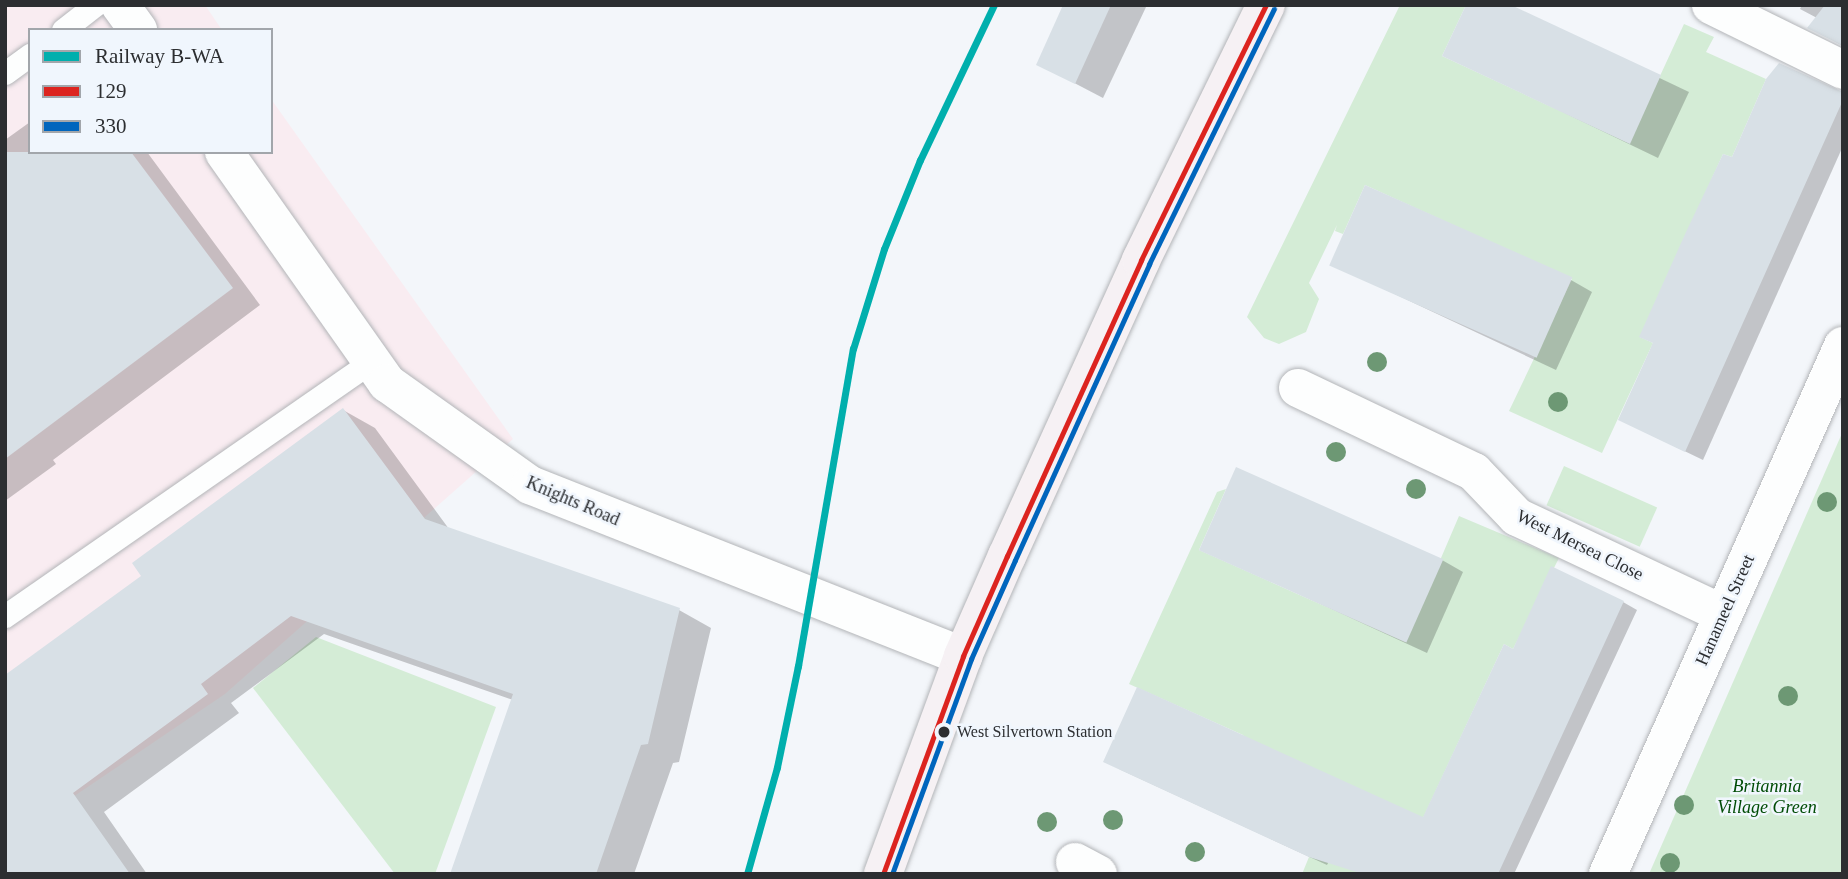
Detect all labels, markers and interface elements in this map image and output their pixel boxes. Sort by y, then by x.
legend [28,28,273,154]
text: Railway B-WA [95,44,224,68]
text: 129 [95,79,127,103]
text: 330 [95,114,127,138]
street label: Knights Road [523,472,623,530]
street label: West Mersea Close [1513,505,1647,585]
street label: Hanameel Street [1691,551,1759,669]
place label: West Silvertown Station [957,722,1112,742]
marker: West Silvertown Station [937,725,951,739]
park label: Britannia Village Green [1717,776,1817,818]

